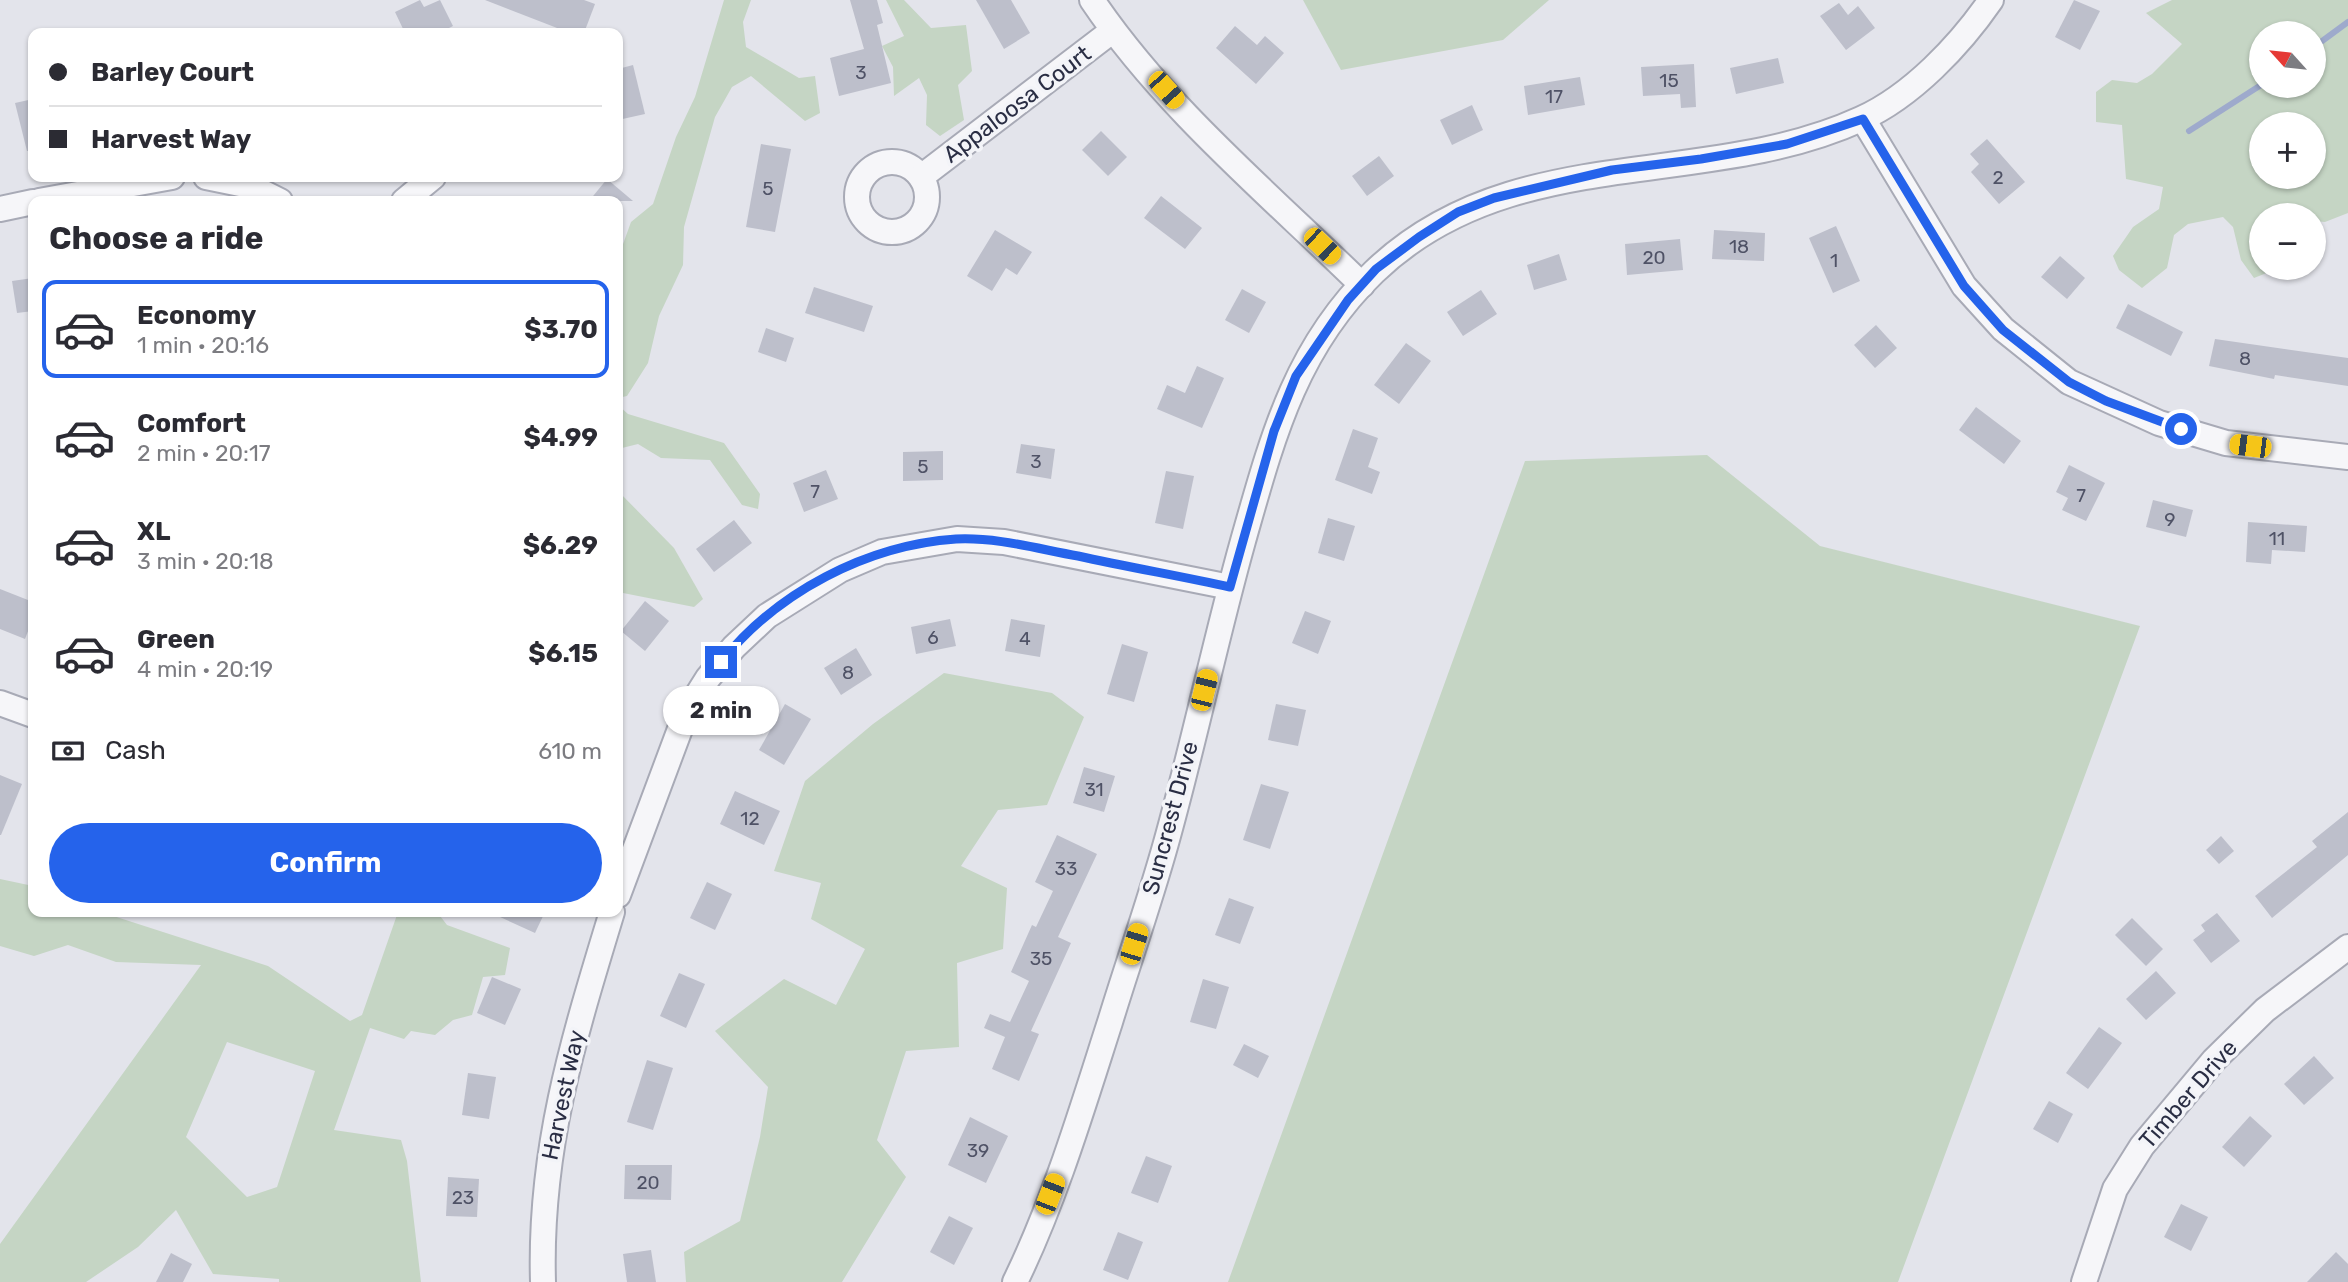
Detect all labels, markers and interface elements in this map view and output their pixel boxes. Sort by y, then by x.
north arrow [2249,21,2326,98]
map controls [2249,21,2326,280]
street label: Appaloosa Court [938,39,1096,169]
text: Barley Court [91,57,254,88]
house number: 3 [855,61,867,84]
car [1145,67,1188,113]
house number: 15 [1659,69,1679,92]
house number: 17 [1545,85,1563,108]
button: + [2249,112,2326,189]
text: Harvest Way [91,124,251,155]
house number: 2 [1992,166,2004,189]
house number: 5 [762,177,774,200]
button: − [2249,203,2326,280]
text: Choose a ride [49,219,263,257]
car [1300,224,1345,268]
house number: 18 [1729,235,1749,258]
house number: 20 [1642,246,1666,269]
house number: 1 [1830,249,1838,272]
icon: car [53,298,116,361]
text: Economy [137,300,256,331]
text: $3.70 [524,314,598,345]
text: 1 min · 20:16 [137,331,269,359]
house number: 8 [2239,347,2251,370]
icon: car [53,406,116,469]
text: Comfort [137,408,246,439]
route start [2165,413,2197,445]
text: $4.99 [523,422,598,453]
car [2228,433,2273,459]
text: 2 min · 20:17 [137,439,271,467]
house number: 3 [1030,450,1042,473]
house number: 5 [917,455,929,478]
house number: 7 [810,480,820,503]
house number: 7 [2076,484,2086,507]
house number: 9 [2164,508,2176,531]
icon: car [53,514,116,577]
text: XL [137,516,170,547]
house number: 11 [2269,527,2285,550]
text: $6.29 [523,530,598,561]
text: 3 min · 20:18 [137,547,274,575]
icon: car [53,622,116,685]
text: Green [137,624,215,655]
house number: 6 [927,626,939,649]
house number: 4 [1019,627,1031,650]
text: $6.15 [528,638,598,669]
route end [705,646,737,678]
text: 4 min · 20:19 [137,655,273,683]
house number: 8 [842,661,854,684]
car [1189,667,1220,713]
callout: 2 min [663,686,779,736]
text: 2 min [690,696,752,724]
icon: cash [49,732,87,770]
text: Cash [105,735,166,766]
text: 610 m [538,737,602,765]
street label: Suncrest Drive [1136,738,1204,898]
house number: 31 [1084,778,1104,801]
house number: 12 [740,807,760,830]
button: Confirm [49,823,602,903]
house number: 33 [1055,857,1077,880]
car [1118,921,1151,967]
house number: 35 [1030,947,1052,970]
street label: Harvest Way [536,1027,590,1163]
street label: Timber Drive [2133,1034,2243,1154]
house number: 39 [967,1139,989,1162]
house number: 20 [636,1171,660,1194]
car [1033,1171,1068,1217]
house number: 23 [452,1186,474,1209]

